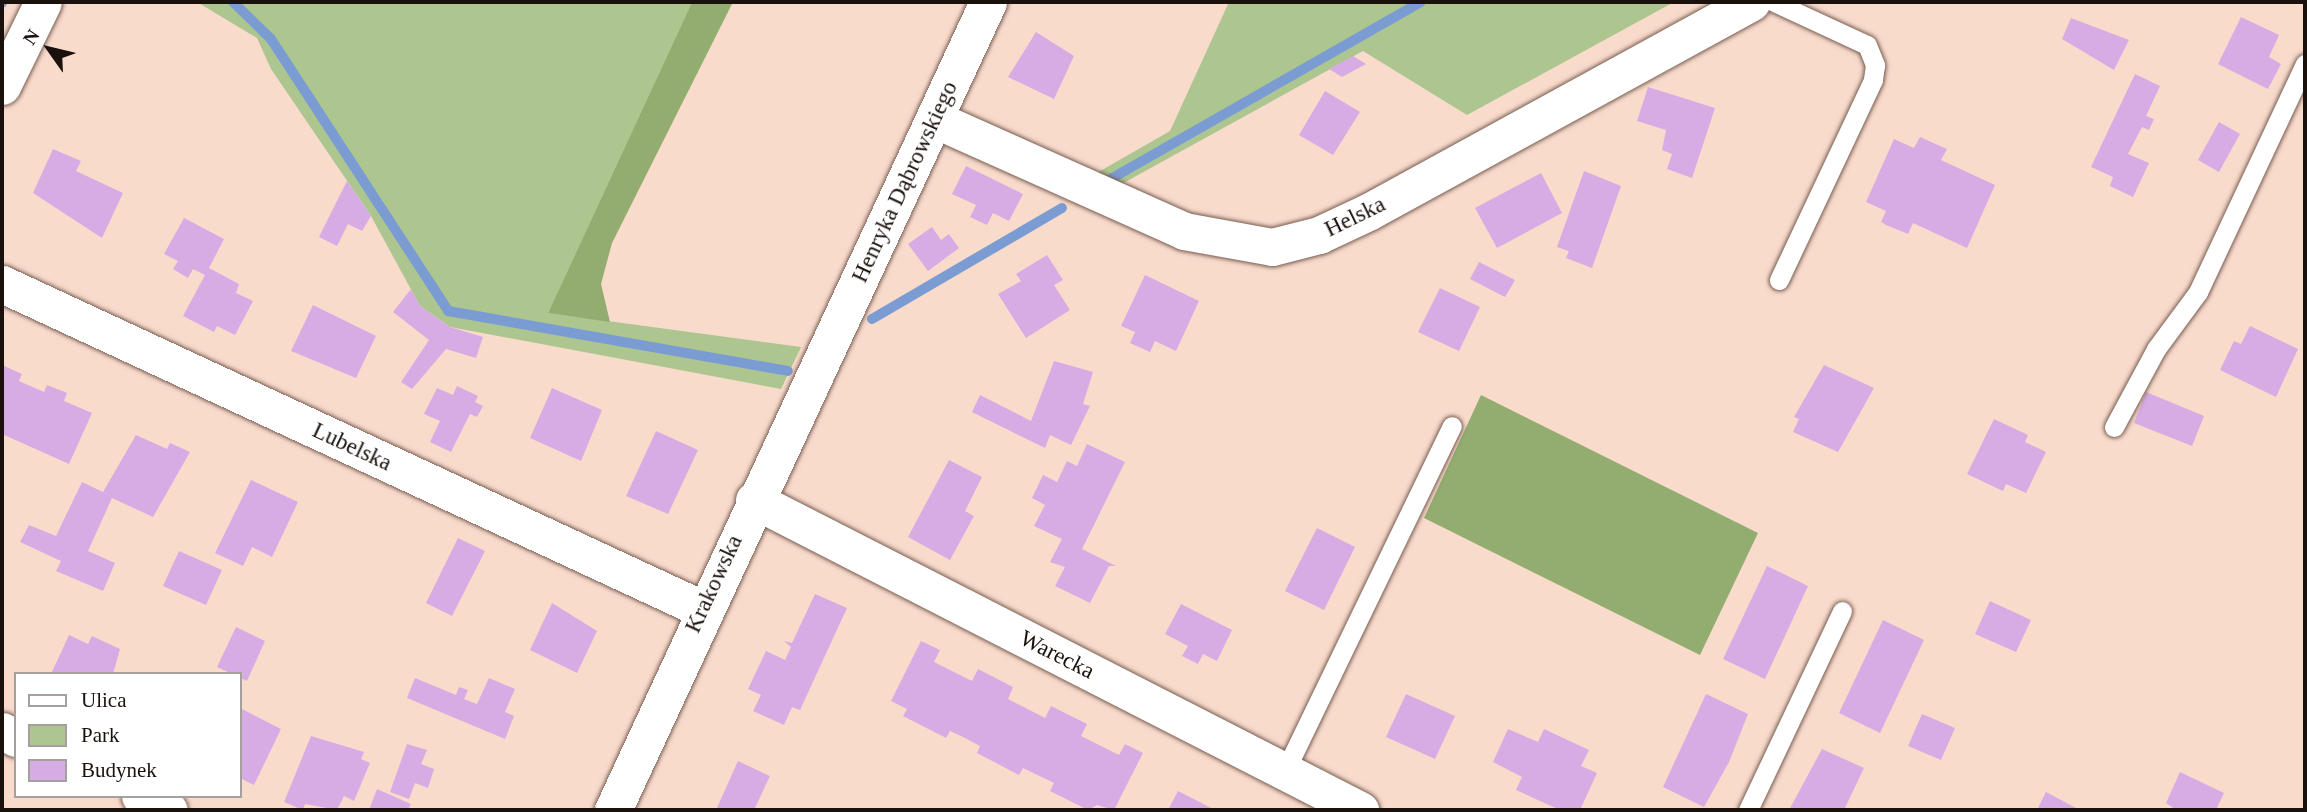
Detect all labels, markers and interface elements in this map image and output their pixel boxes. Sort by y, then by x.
north arrow [14,14,84,84]
text: N [19,25,44,49]
street label: Henryka Dąbrowskiego [846,77,964,287]
street label: Helska [1320,191,1390,243]
street label: Lubelska [308,417,396,477]
street label: Krakowska [679,531,749,637]
street label: Warecka [1015,625,1099,685]
legend [14,672,242,798]
text: Ulica [81,688,126,712]
text: Park [81,723,120,747]
text: Budynek [81,758,157,782]

